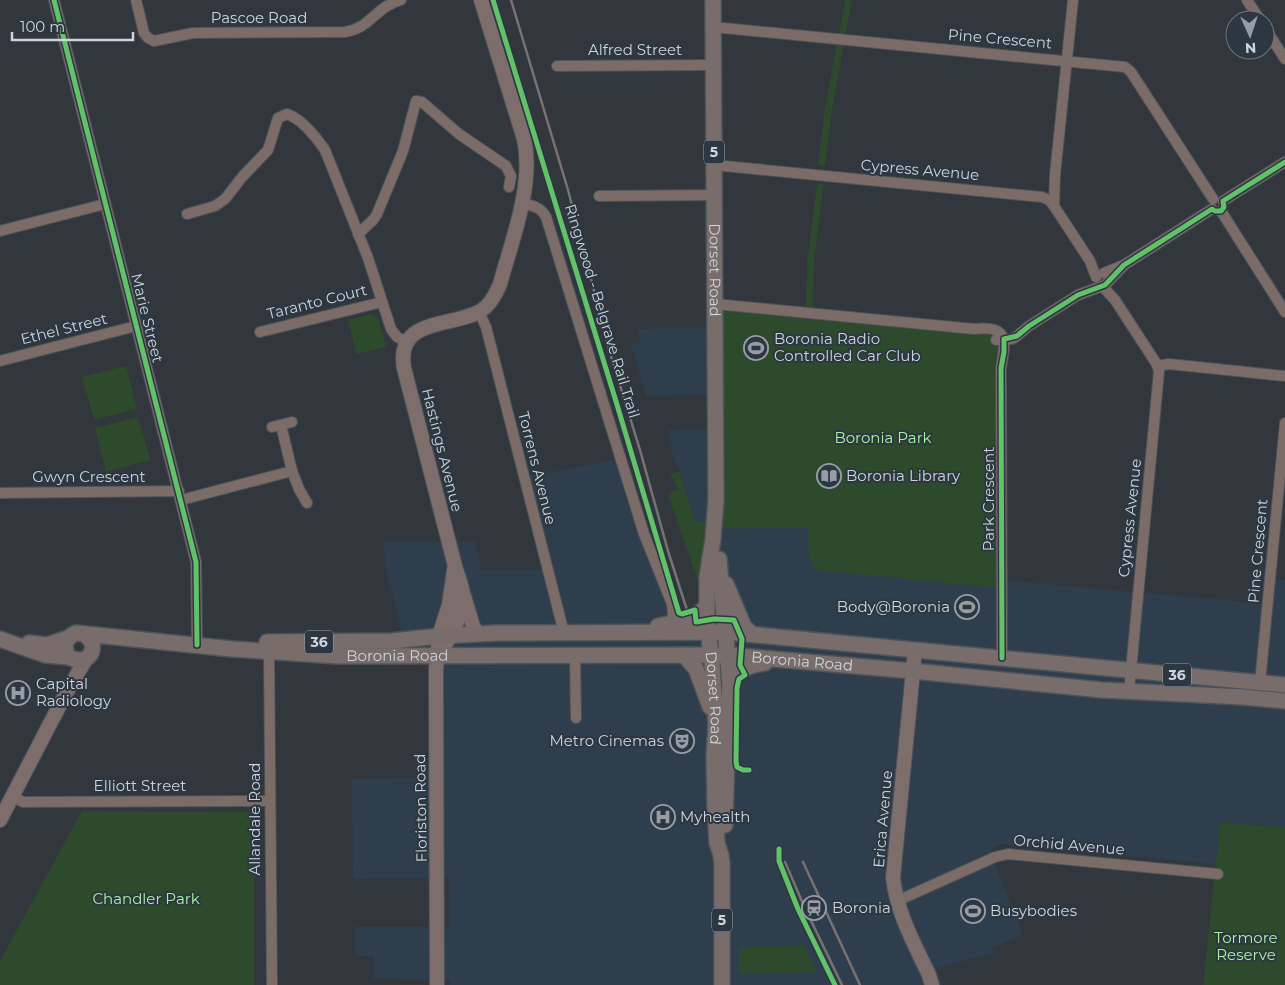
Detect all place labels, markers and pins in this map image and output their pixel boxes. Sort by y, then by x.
place label: Boronia Radio Controlled Car Club [774,329,921,365]
sports icon: Boronia Radio Controlled Car Club [743,335,769,361]
library icon: Boronia Library [816,463,842,489]
place label: Boronia Library [846,466,961,485]
sports icon: Body@Boronia [954,594,980,620]
place label: Body@Boronia [837,597,950,616]
place label: Capital Radiology [36,674,112,710]
hospital icon: Capital Radiology [5,680,31,706]
theatre icon: Metro Cinemas [669,728,695,754]
place label: Metro Cinemas [549,731,664,750]
hospital icon: Myhealth [650,804,676,830]
place label: Myhealth [680,807,750,826]
station icon: Boronia [801,895,827,921]
place label: Boronia [832,898,891,917]
sports icon: Busybodies [960,898,986,924]
place label: Busybodies [990,901,1077,920]

